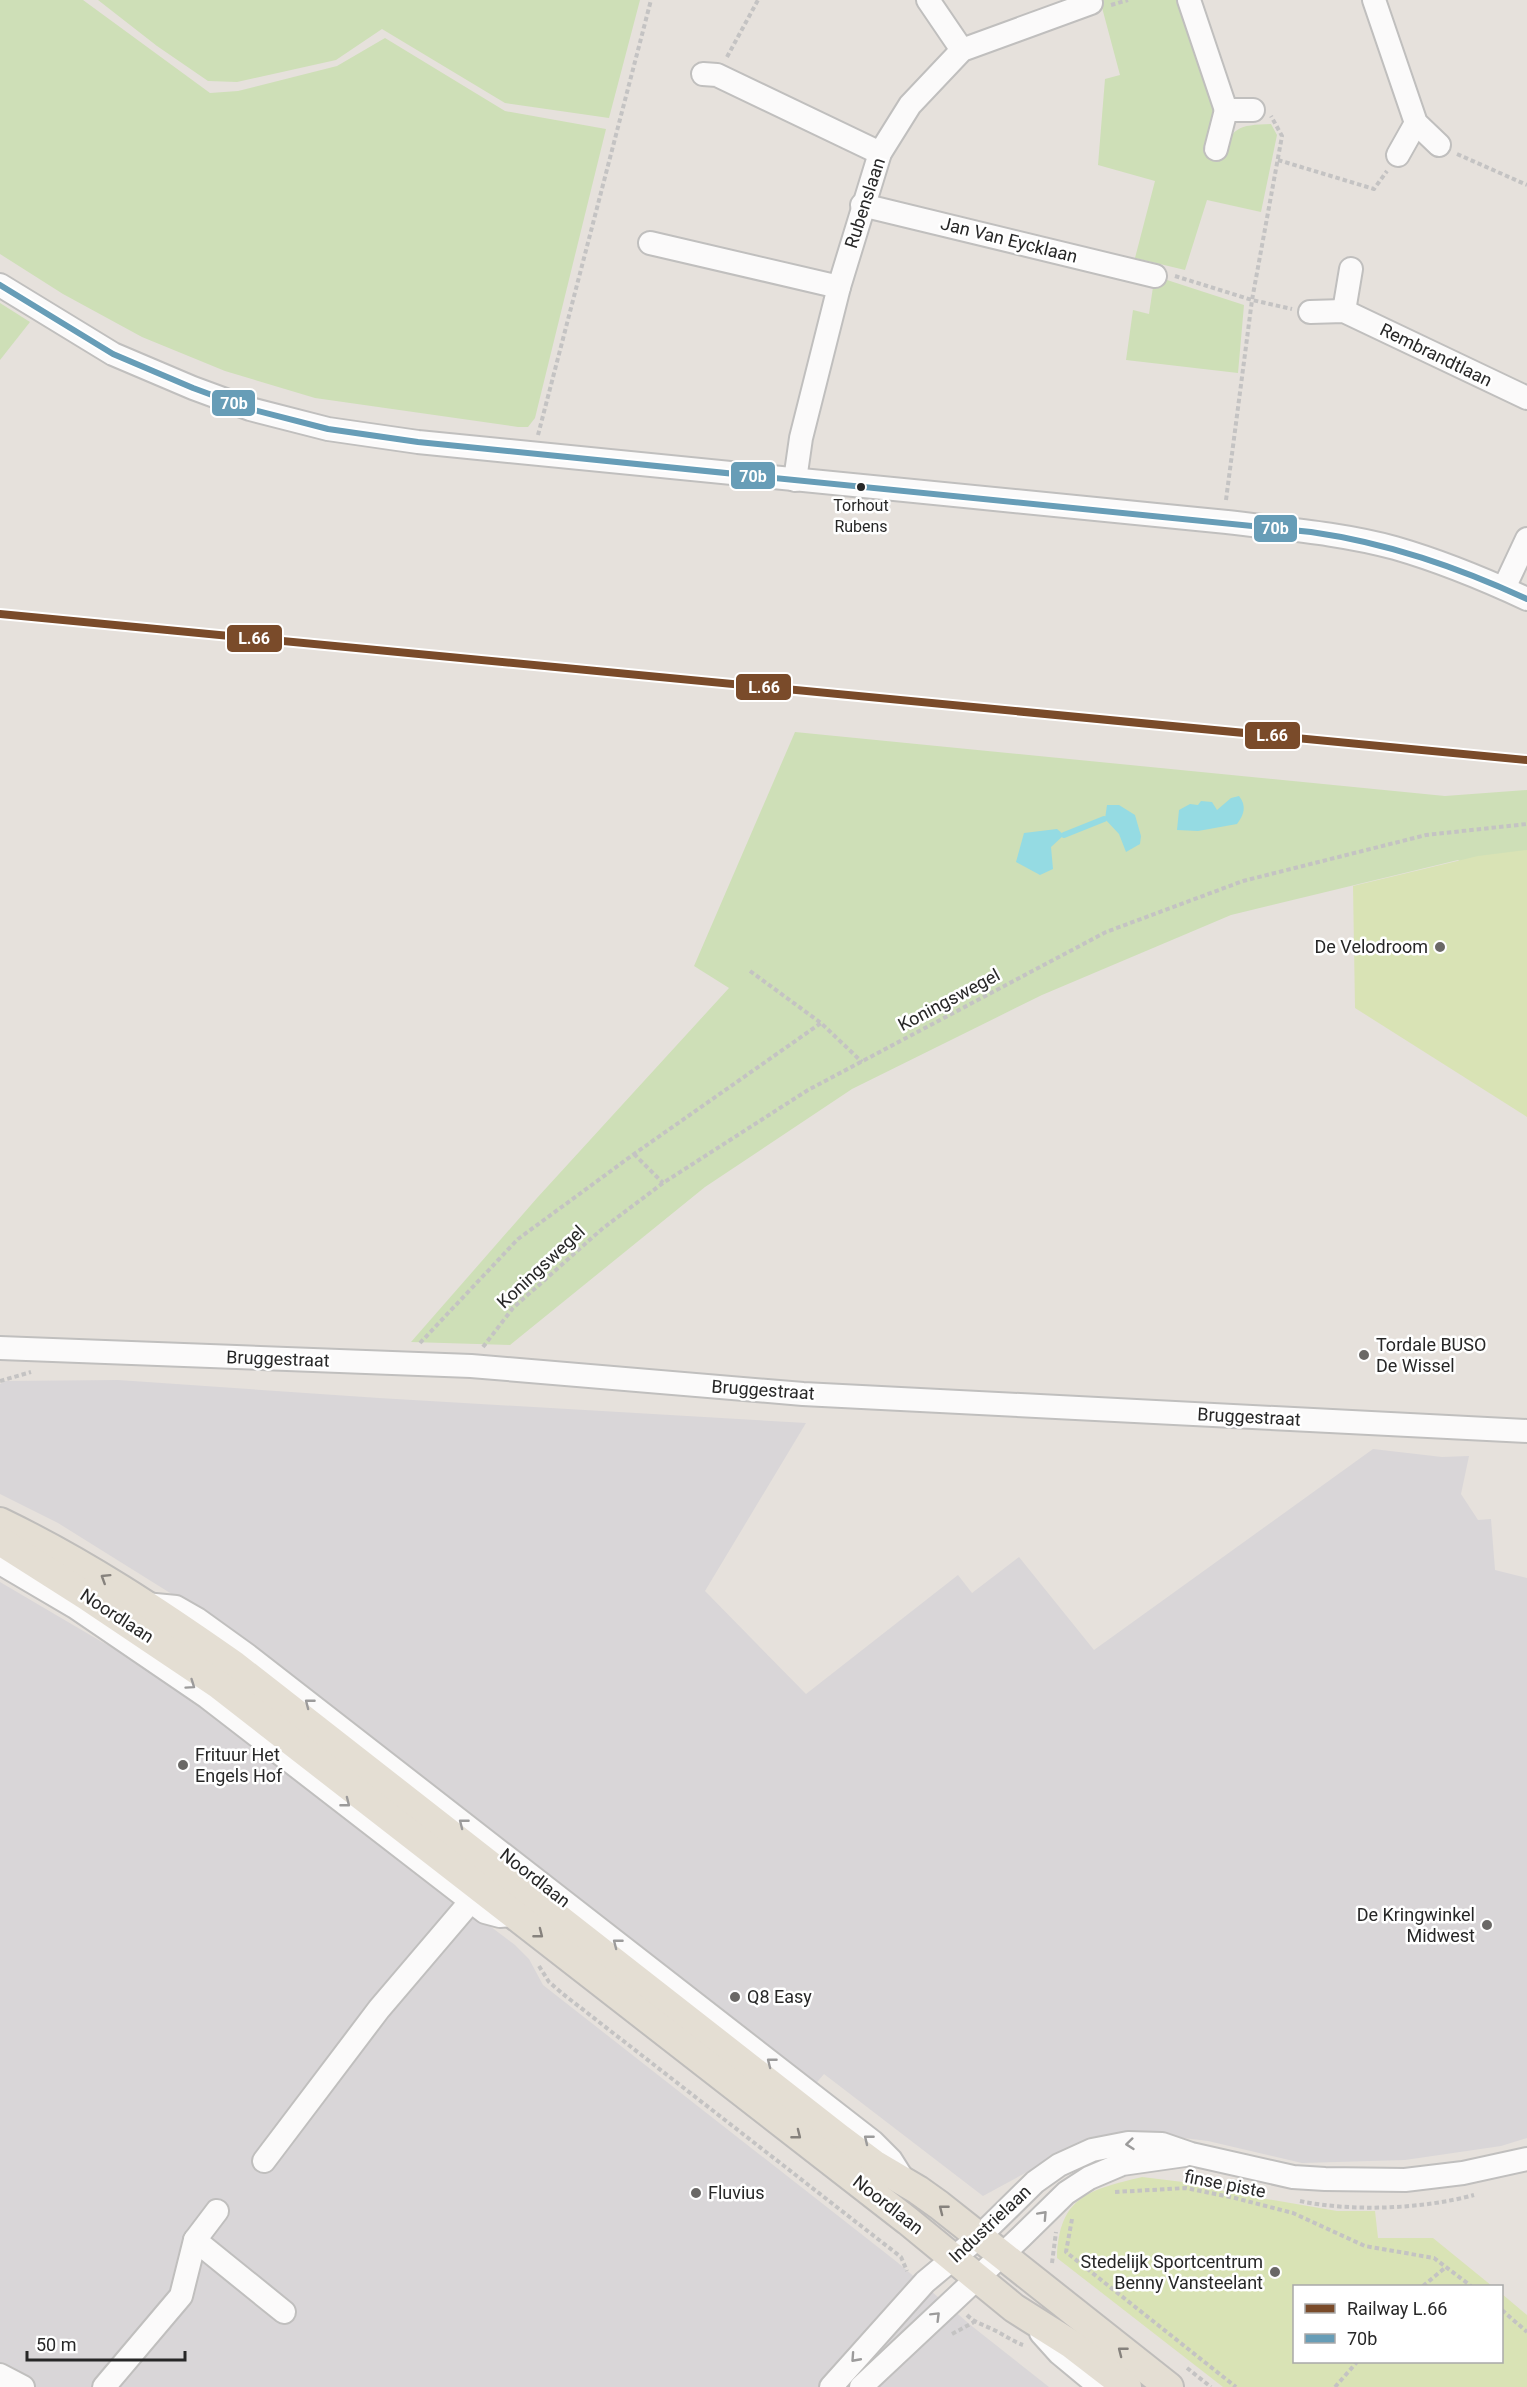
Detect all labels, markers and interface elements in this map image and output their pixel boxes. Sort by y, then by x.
street label: Rubenslaan [840,155,889,251]
street label: Jan Van Eycklaan [939,212,1080,267]
street label: Rembrandtlaan [1377,318,1496,391]
line badge: 70b [211,389,256,417]
text: 70b [220,394,248,413]
line badge: 70b [730,461,776,490]
text: 70b [739,467,767,486]
marker: Torhout Rubens [855,481,867,493]
place label: Torhout Rubens [833,496,889,536]
line badge: 70b [1253,514,1298,543]
text: 70b [1261,519,1289,538]
line badge: L.66 [226,624,283,653]
text: L.66 [238,629,270,648]
line badge: L.66 [735,673,792,701]
text: L.66 [748,678,780,697]
line badge: L.66 [1244,721,1301,750]
text: L.66 [1256,726,1288,745]
place label: De Velodroom [1315,936,1428,957]
marker: De Velodroom [1433,940,1447,954]
street label: Koningswegel [894,964,1003,1035]
street label: Koningswegel [493,1221,589,1313]
place label: Tordale BUSO De Wissel [1376,1334,1486,1376]
street label: Bruggestraat [226,1346,330,1371]
marker: Tordale BUSO De Wissel [1357,1348,1371,1362]
street label: Bruggestraat [711,1375,815,1404]
street label: Bruggestraat [1197,1403,1301,1430]
one-way arrow [101,1574,111,1586]
street label: Noordlaan [77,1584,158,1647]
one-way arrow [184,1678,195,1689]
one-way arrow [305,1699,316,1710]
place label: Frituur Het Engels Hof [195,1744,283,1786]
marker: Frituur Het Engels Hof [176,1758,190,1772]
one-way arrow [339,1796,350,1807]
one-way arrow [459,1819,470,1830]
street label: Noordlaan [496,1844,575,1912]
place label: De Kringwinkel Midwest [1357,1904,1475,1946]
marker: De Kringwinkel Midwest [1480,1918,1494,1932]
one-way arrow [533,1926,544,1937]
one-way arrow [612,1939,623,1950]
place label: Q8 Easy [747,1986,812,2007]
marker: Q8 Easy [728,1990,742,2004]
one-way arrow [767,2059,778,2070]
one-way arrow [791,2128,802,2139]
one-way arrow [864,2135,875,2146]
one-way arrow [1126,2137,1135,2150]
street label: finse piste [1183,2165,1268,2202]
street label: Noordlaan [849,2171,928,2239]
street label: Industrielaan [944,2180,1035,2267]
place label: Fluvius [708,2182,765,2203]
marker: Fluvius [689,2186,703,2200]
one-way arrow [939,2205,950,2216]
one-way arrow [1035,2212,1046,2223]
place label: Stedelijk Sportcentrum Benny Vansteelant [1080,2251,1263,2293]
marker: Stedelijk Sportcentrum Benny Vansteelant [1268,2265,1282,2279]
legend [1293,2285,1503,2363]
text: Railway L.66 [1347,2298,1447,2319]
one-way arrow [928,2313,939,2324]
scale bar [27,2324,184,2362]
text: 70b [1347,2328,1377,2349]
text: 50 m [36,2334,76,2355]
one-way arrow [1118,2347,1129,2358]
one-way arrow [851,2351,862,2362]

